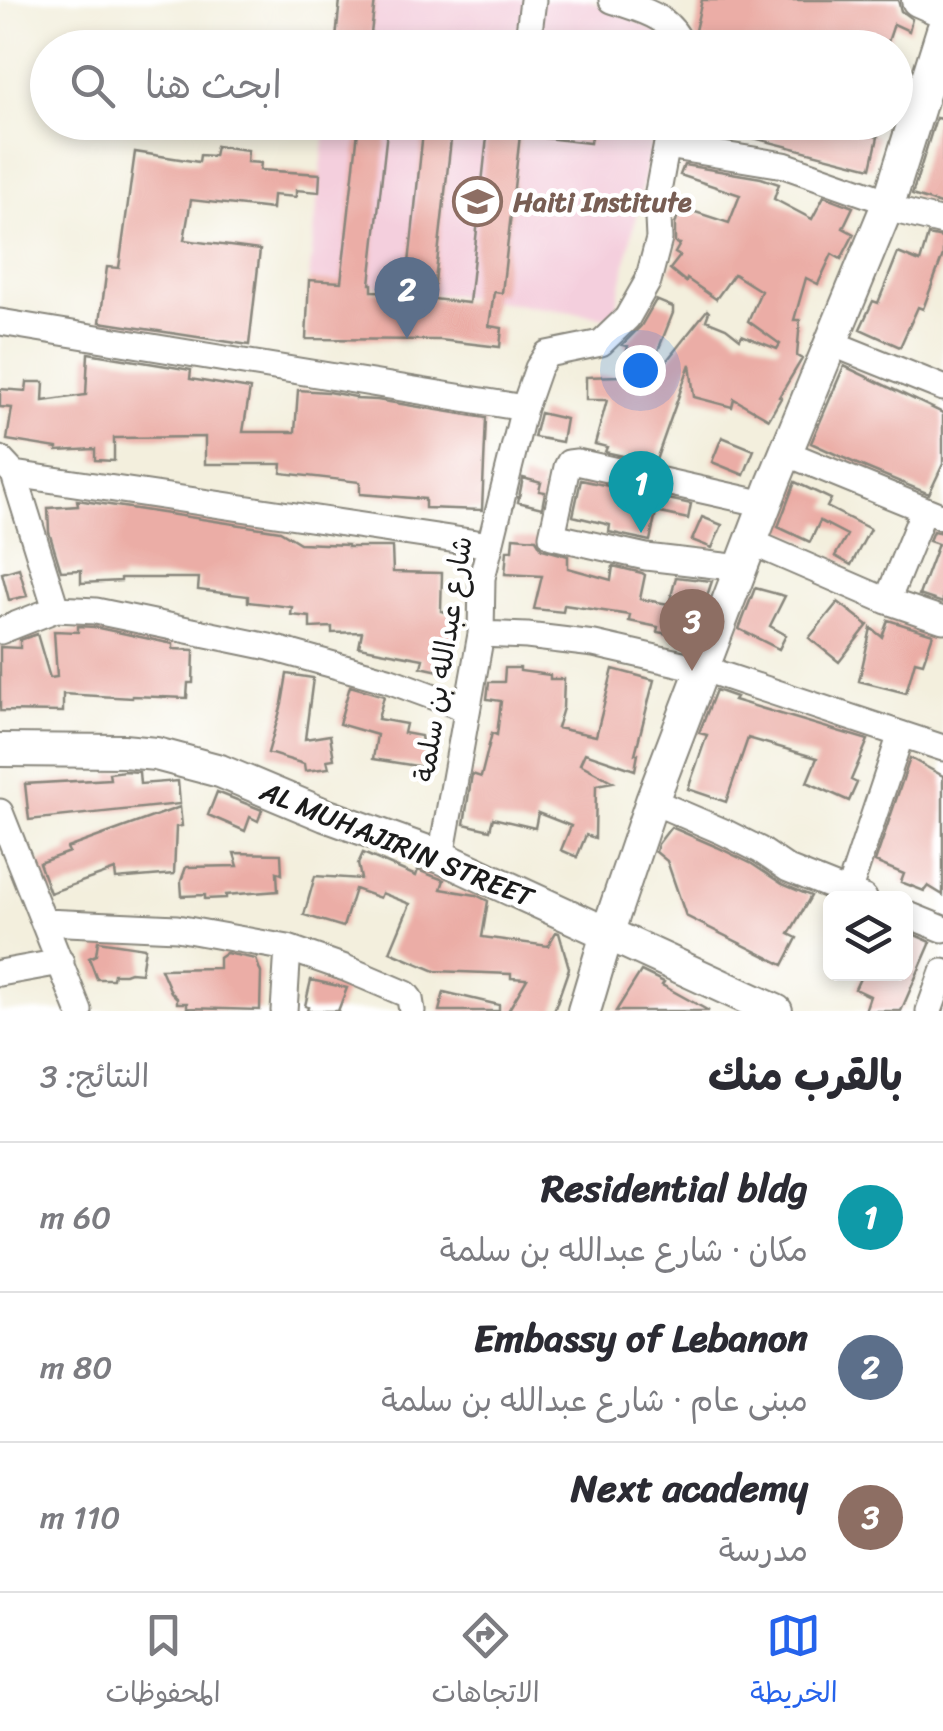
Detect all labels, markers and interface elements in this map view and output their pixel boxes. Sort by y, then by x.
search box [30,30,913,140]
text: ابحث هنا [145,52,282,119]
icon: search [65,58,120,113]
school or university icon: Haiti Institute [452,175,504,227]
place label: Haiti Institute [513,177,692,226]
pin: 2 [374,256,440,339]
your location [615,345,666,396]
pin: 1 [608,450,674,533]
street label: شارع عبدالله بن سلمة [399,533,487,785]
pin: 3 [660,588,724,671]
street label: AL MUHAJIRIN STREET [252,766,543,922]
map controls [823,891,913,981]
button: layers [823,891,913,981]
text: بالقرب منك [708,1039,903,1113]
text: النتائج: 3 [40,1048,149,1105]
text: Residential bldg [541,1155,808,1222]
text: 60 m [40,1189,111,1246]
text: 1 [864,1189,877,1246]
text: مكان · شارع عبدالله بن سلمة [440,1222,808,1279]
text: Embassy of Lebanon [474,1305,808,1372]
text: 80 m [40,1339,112,1396]
text: 2 [861,1339,880,1396]
text: مبنى عام · شارع عبدالله بن سلمة [381,1372,808,1429]
text: Next academy [571,1455,808,1522]
text: 110 m [40,1489,121,1546]
text: 3 [862,1489,879,1546]
text: مدرسة [719,1522,808,1579]
tab: المحفوظات [105,1608,221,1717]
tab: الاتجاهات [431,1608,540,1717]
tab: الخريطة [750,1608,838,1717]

